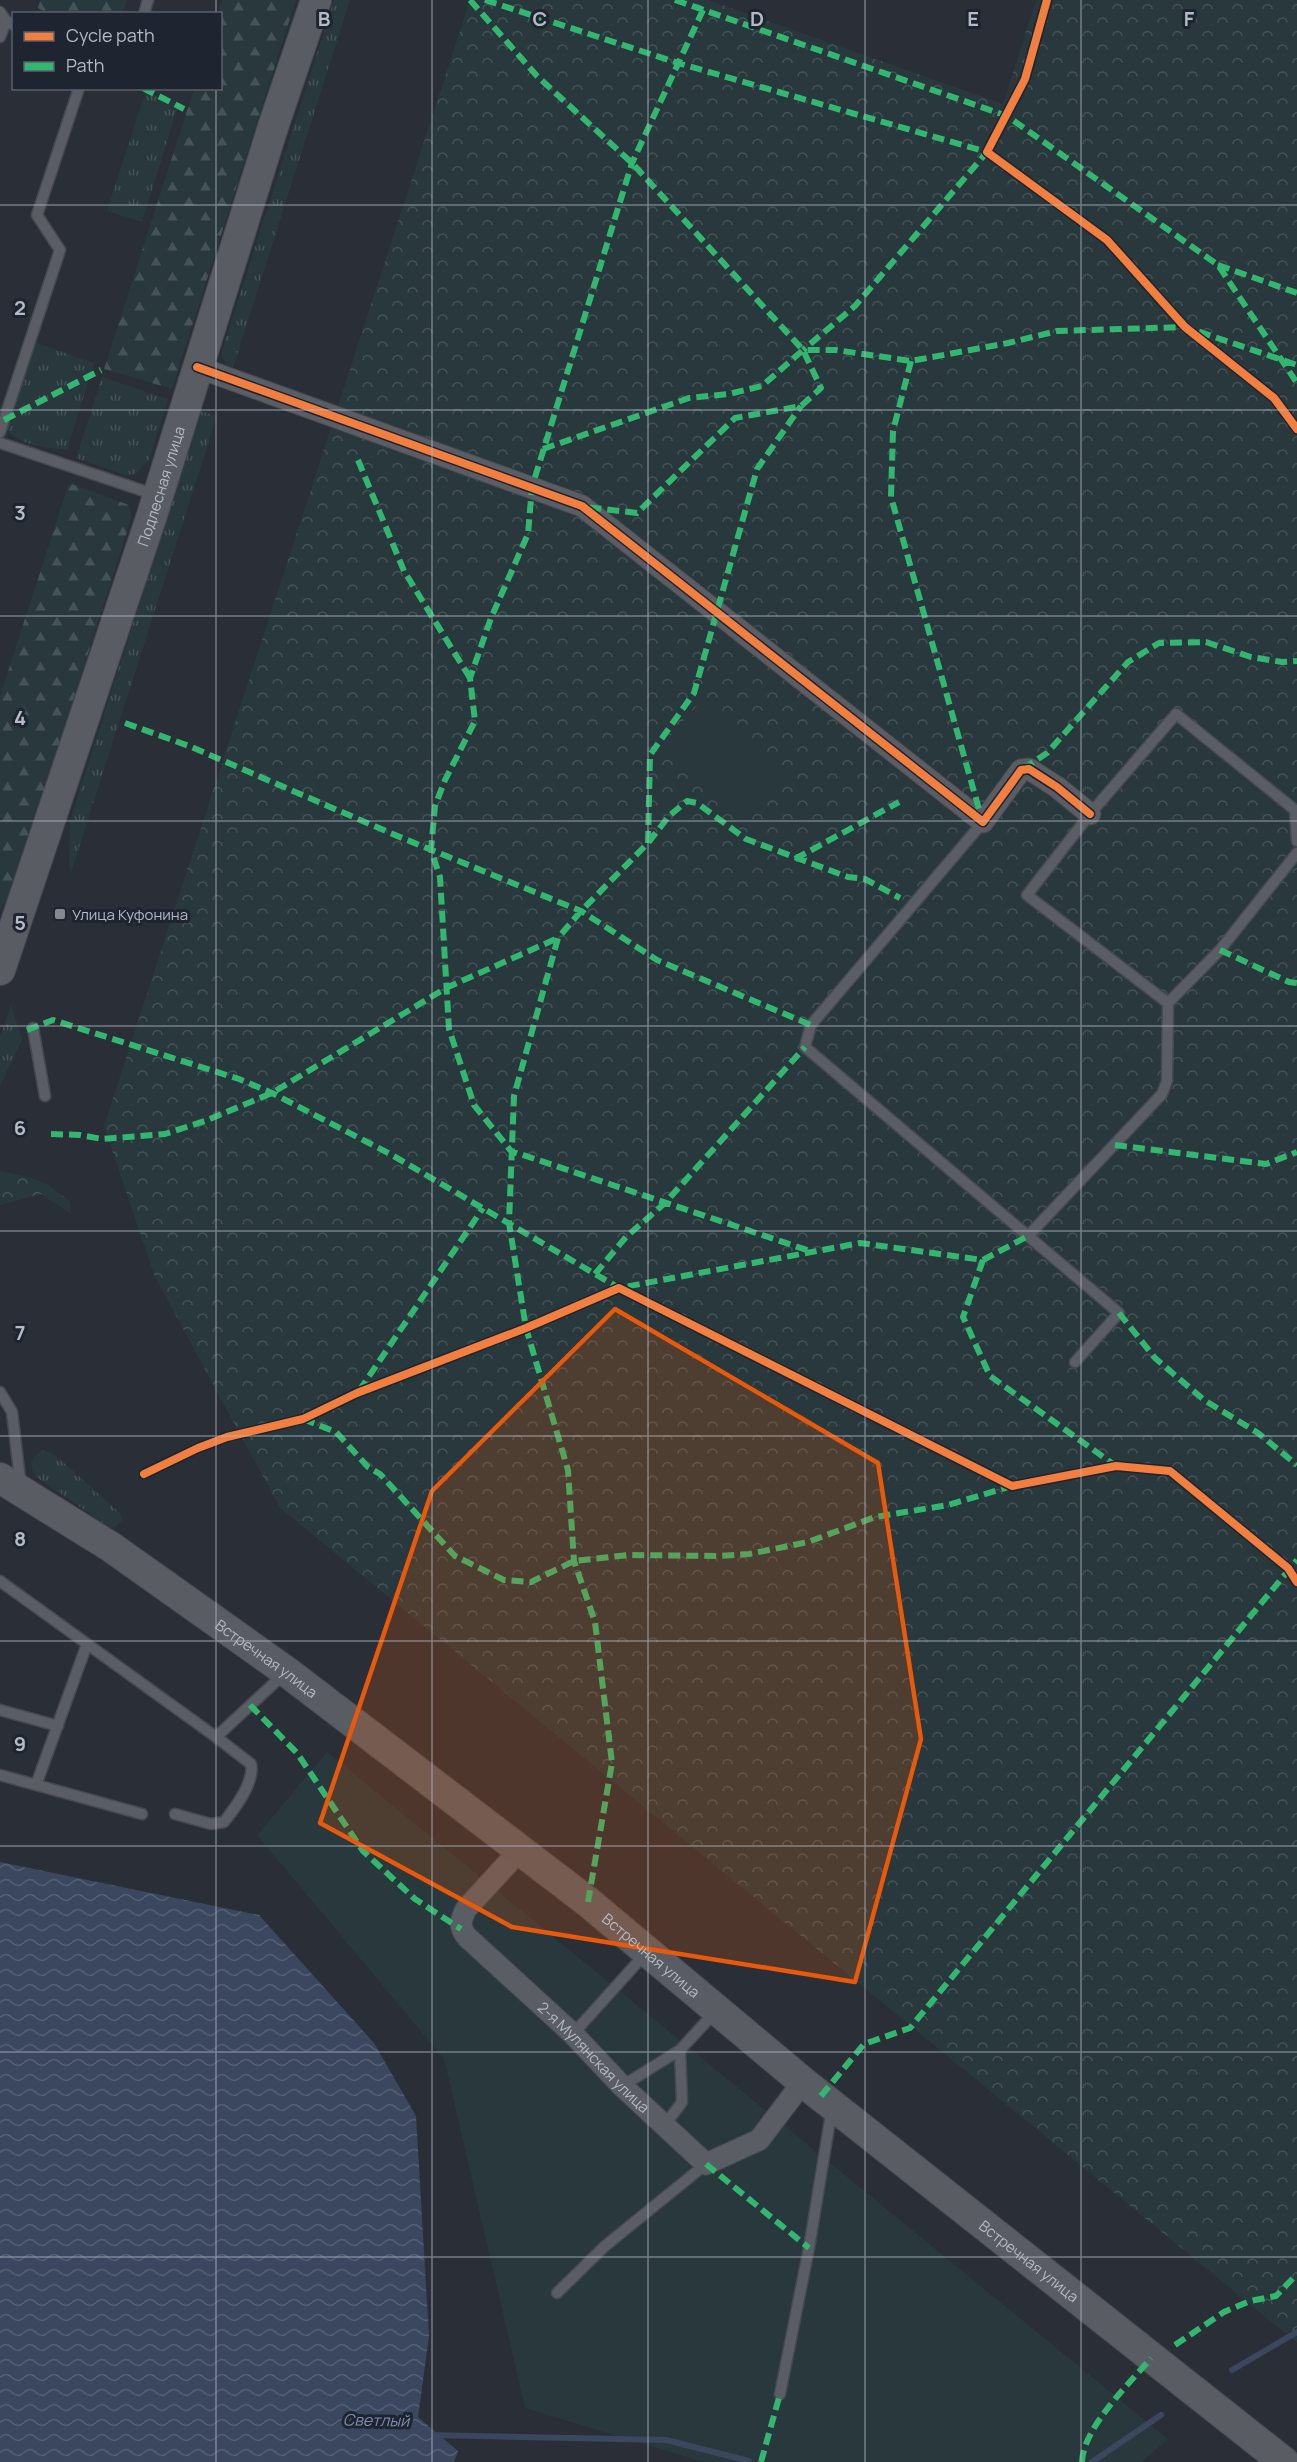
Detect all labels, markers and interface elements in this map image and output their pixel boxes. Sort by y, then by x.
text: B [318,5,331,32]
text: C [533,5,547,32]
text: D [750,5,764,32]
text: E [967,5,979,32]
text: F [1184,5,1195,32]
legend [12,12,222,90]
text: Cycle path [66,23,155,47]
text: Path [66,53,104,77]
text: 2 [14,294,26,321]
street label: Подлесная улица [132,423,190,549]
text: 3 [14,499,26,526]
text: 4 [14,704,26,731]
place label: Улица Куфонина [72,904,188,925]
marker: Улица Куфонина [53,907,67,921]
text: 5 [14,909,26,936]
text: 6 [14,1114,26,1141]
text: 7 [15,1319,25,1346]
text: 8 [14,1525,26,1552]
street label: Встречная улица [211,1614,322,1702]
text: 9 [14,1730,26,1757]
street label: Встречная улица [598,1908,705,2002]
street label: 2-я Мулянская улица [533,1997,655,2117]
street label: Встречная улица [975,2215,1083,2307]
water label: Светлый [343,2408,411,2432]

